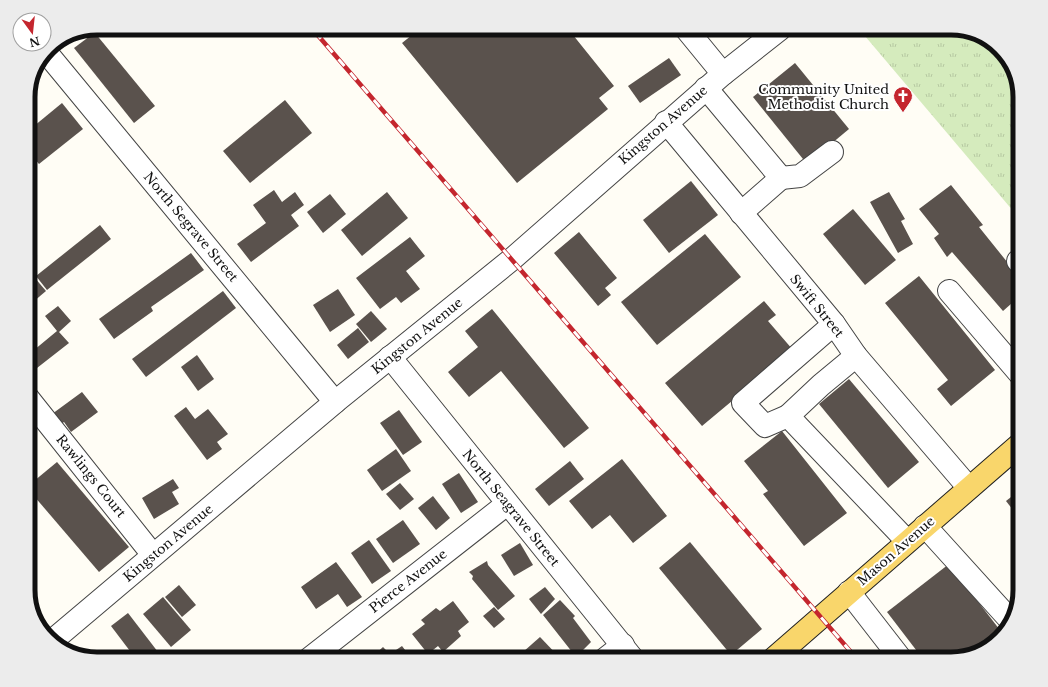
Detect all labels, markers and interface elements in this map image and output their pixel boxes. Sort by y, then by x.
north arrow [12,12,52,52]
text: N [27,34,41,50]
place label: Community United Methodist Church [758,81,889,113]
street label: Kingston Avenue [615,82,711,168]
church icon: Community United Methodist Church [892,85,914,113]
street label: North Segrave Street [140,169,242,286]
street label: Swift Street [786,271,848,341]
street label: Kingston Avenue [368,294,466,378]
street label: Rawlings Court [52,431,130,521]
street label: North Seagrave Street [459,446,563,570]
street label: Kingston Avenue [120,500,216,586]
street label: Mason Avenue [854,513,938,589]
street label: Pierce Avenue [366,545,450,617]

